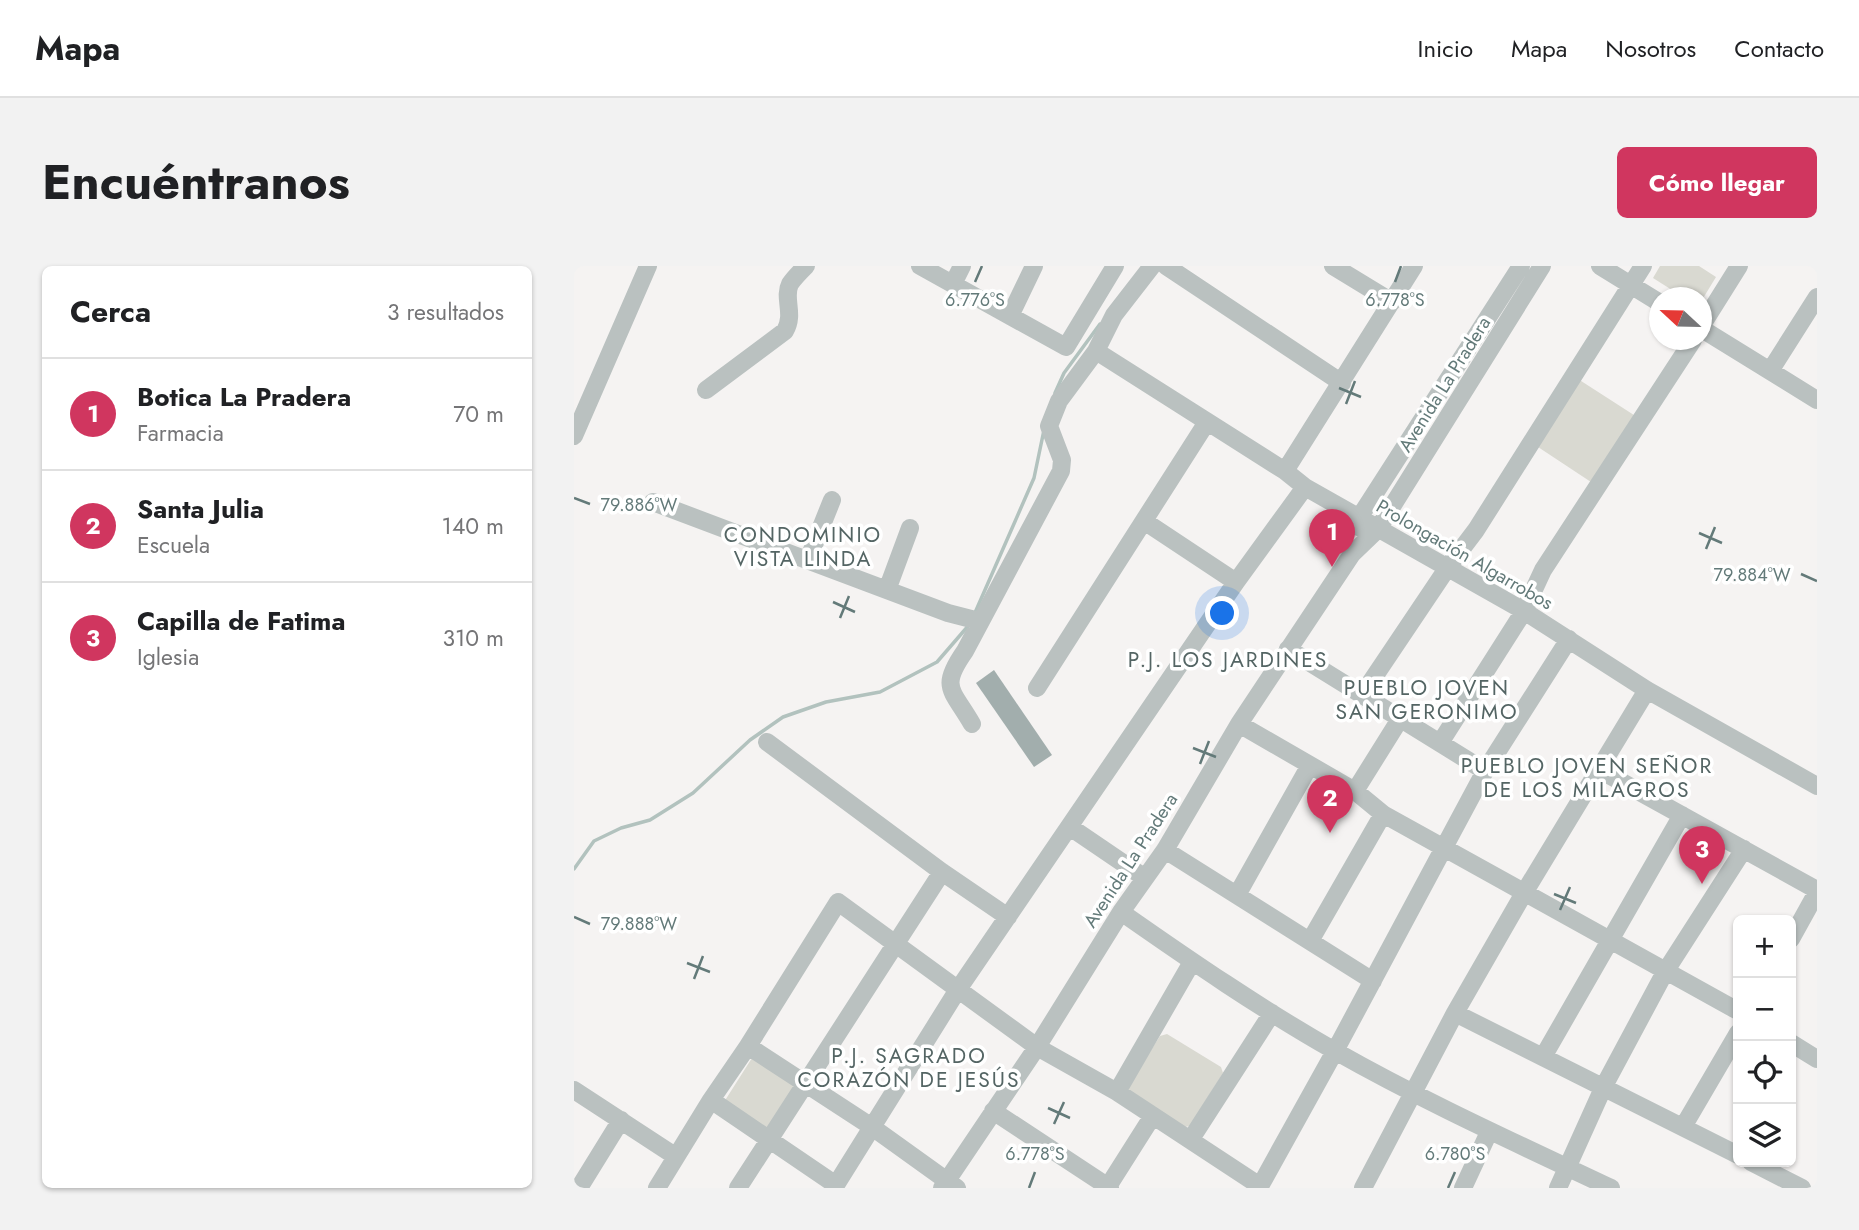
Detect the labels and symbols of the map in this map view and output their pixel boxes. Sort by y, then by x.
text: 6.776°S [945,287,1005,313]
text: 6.778°S [1365,287,1425,313]
north arrow [1649,287,1712,350]
street label: Avenida La Pradera [1392,311,1497,457]
text: 79.886°W [601,492,678,518]
street label: Prolongación Algarrobos [1371,493,1559,616]
pin: 1 [1309,509,1355,567]
district label: CONDOMINIO VISTA LINDA [724,520,882,574]
text: 79.884°W [1714,562,1791,588]
your location [1205,596,1239,630]
district label: P.J. LOS JARDINES [1128,645,1328,675]
district label: PUEBLO JOVEN SAN GERONIMO [1335,673,1519,727]
district label: PUEBLO JOVEN SEÑOR DE LOS MILAGROS [1461,751,1713,805]
pin: 2 [1307,775,1353,833]
street label: Avenida La Pradera [1077,788,1184,933]
pin: 3 [1679,826,1725,884]
text: 79.888°W [601,911,677,937]
district label: P.J. SAGRADO CORAZÓN DE JESÚS [797,1041,1021,1095]
text: 6.778°S [1005,1141,1065,1167]
text: 6.780°S [1425,1141,1485,1167]

